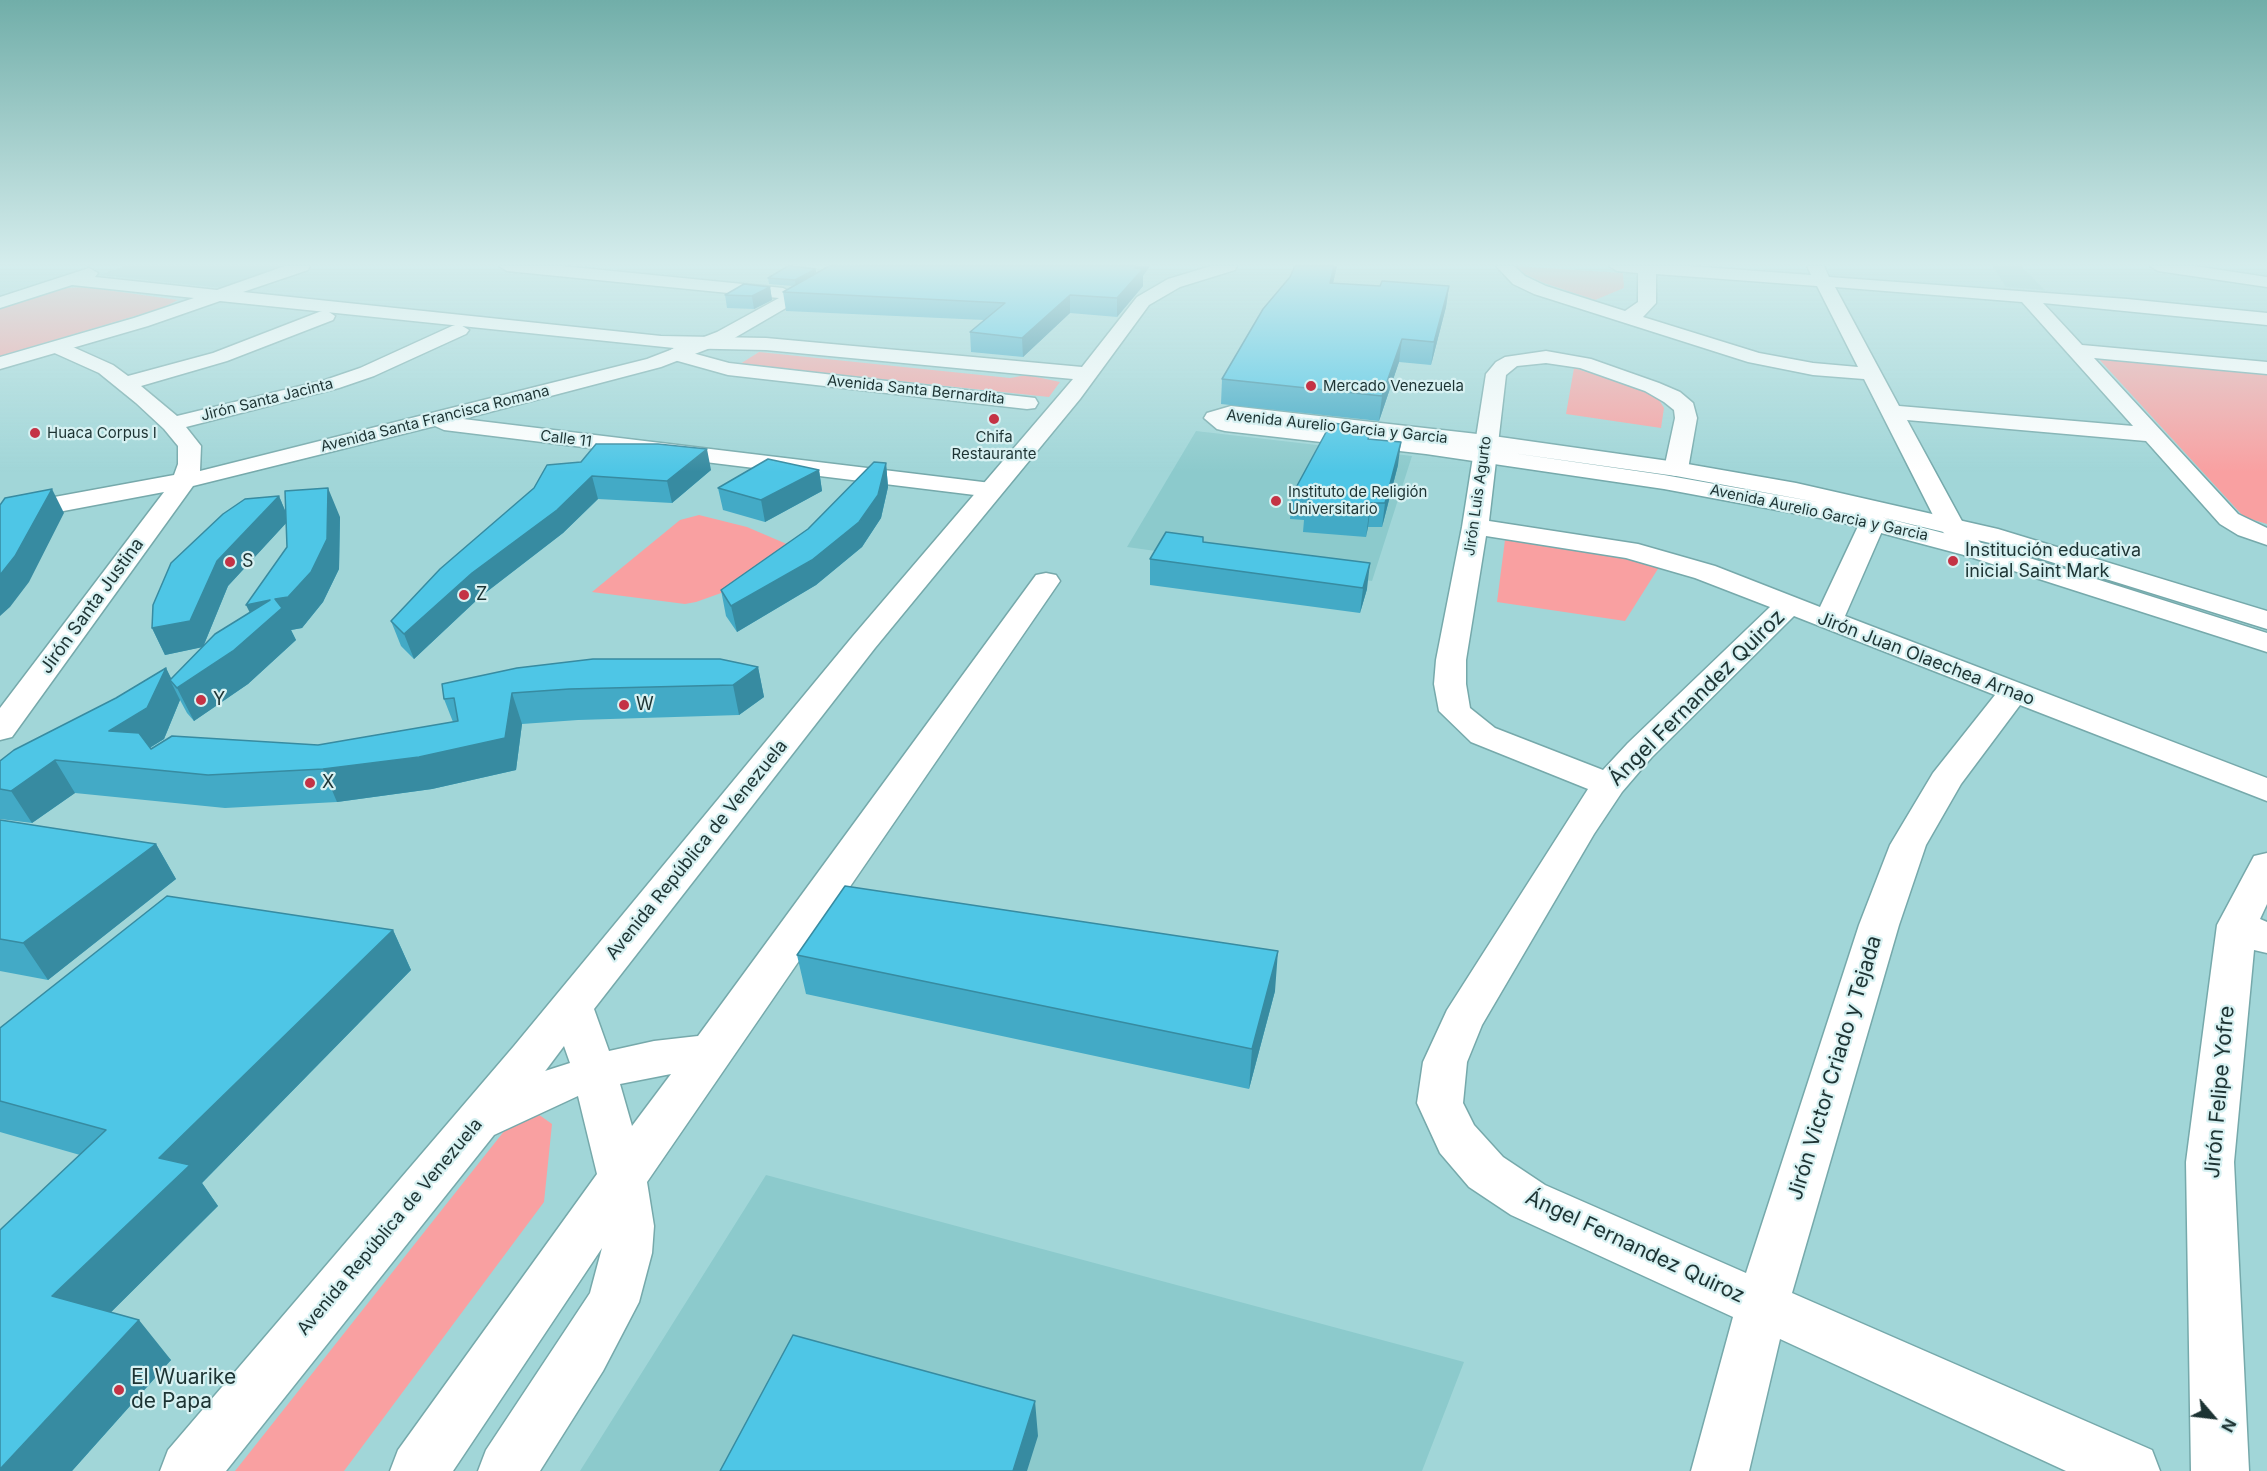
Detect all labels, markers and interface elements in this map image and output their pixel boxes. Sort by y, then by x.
street label: Avenida Santa Bernardita [826,372,1006,408]
street label: Jirón Santa Jacinta [199,375,335,425]
place label: Mercado Venezuela [1323,377,1464,395]
marker: Mercado Venezuela [1304,379,1318,393]
street label: Avenida Santa Francisca Romana [319,382,551,456]
street label: Avenida Aurelio Garcia y Garcia [1225,406,1449,448]
marker: Chifa Restaurante [987,412,1001,426]
place label: Huaca Corpus I [47,424,157,442]
marker: Huaca Corpus I [28,426,42,440]
street label: Calle 11 [539,427,593,451]
place label: Chifa Restaurante [952,428,1036,463]
street label: Jirón Luis Agurto [1461,435,1495,557]
street label: Avenida Aurelio Garcia y Garcia [1708,481,1930,545]
place label: Instituto de Religión Universitario [1288,483,1427,518]
marker: Instituto de Religión Universitario [1269,494,1283,508]
street label: Jirón Santa Justina [36,534,148,678]
place label: Institución educativa inicial Saint Mark [1965,540,2141,582]
place label: S [242,551,254,573]
marker: Institución educativa inicial Saint Mark [1946,554,1960,568]
marker: S [223,555,237,569]
place label: Z [476,584,487,606]
marker: Z [457,588,471,602]
street label: Ángel Fernandez Quiroz [1604,605,1790,791]
street label: Jirón Juan Olaechea Arnao [1814,608,2038,710]
place label: Y [213,689,225,711]
marker: Y [194,693,208,707]
place label: W [636,694,654,716]
marker: W [617,698,631,712]
street label: Avenida República de Venezuela [602,736,792,964]
place label: X [322,772,334,794]
marker: X [303,776,317,790]
street label: Jirón Victor Criado y Tejada [1783,933,1887,1203]
street label: Jirón Felipe Yofre [2200,1005,2240,1179]
street label: Avenida República de Venezuela [293,1114,487,1340]
street label: Ángel Fernandez Quiroz [1521,1185,1749,1309]
place label: El Wuarike de Papa [131,1365,236,1415]
marker: El Wuarike de Papa [112,1383,126,1397]
north arrow [2183,1387,2243,1447]
text: N [2217,1415,2241,1436]

